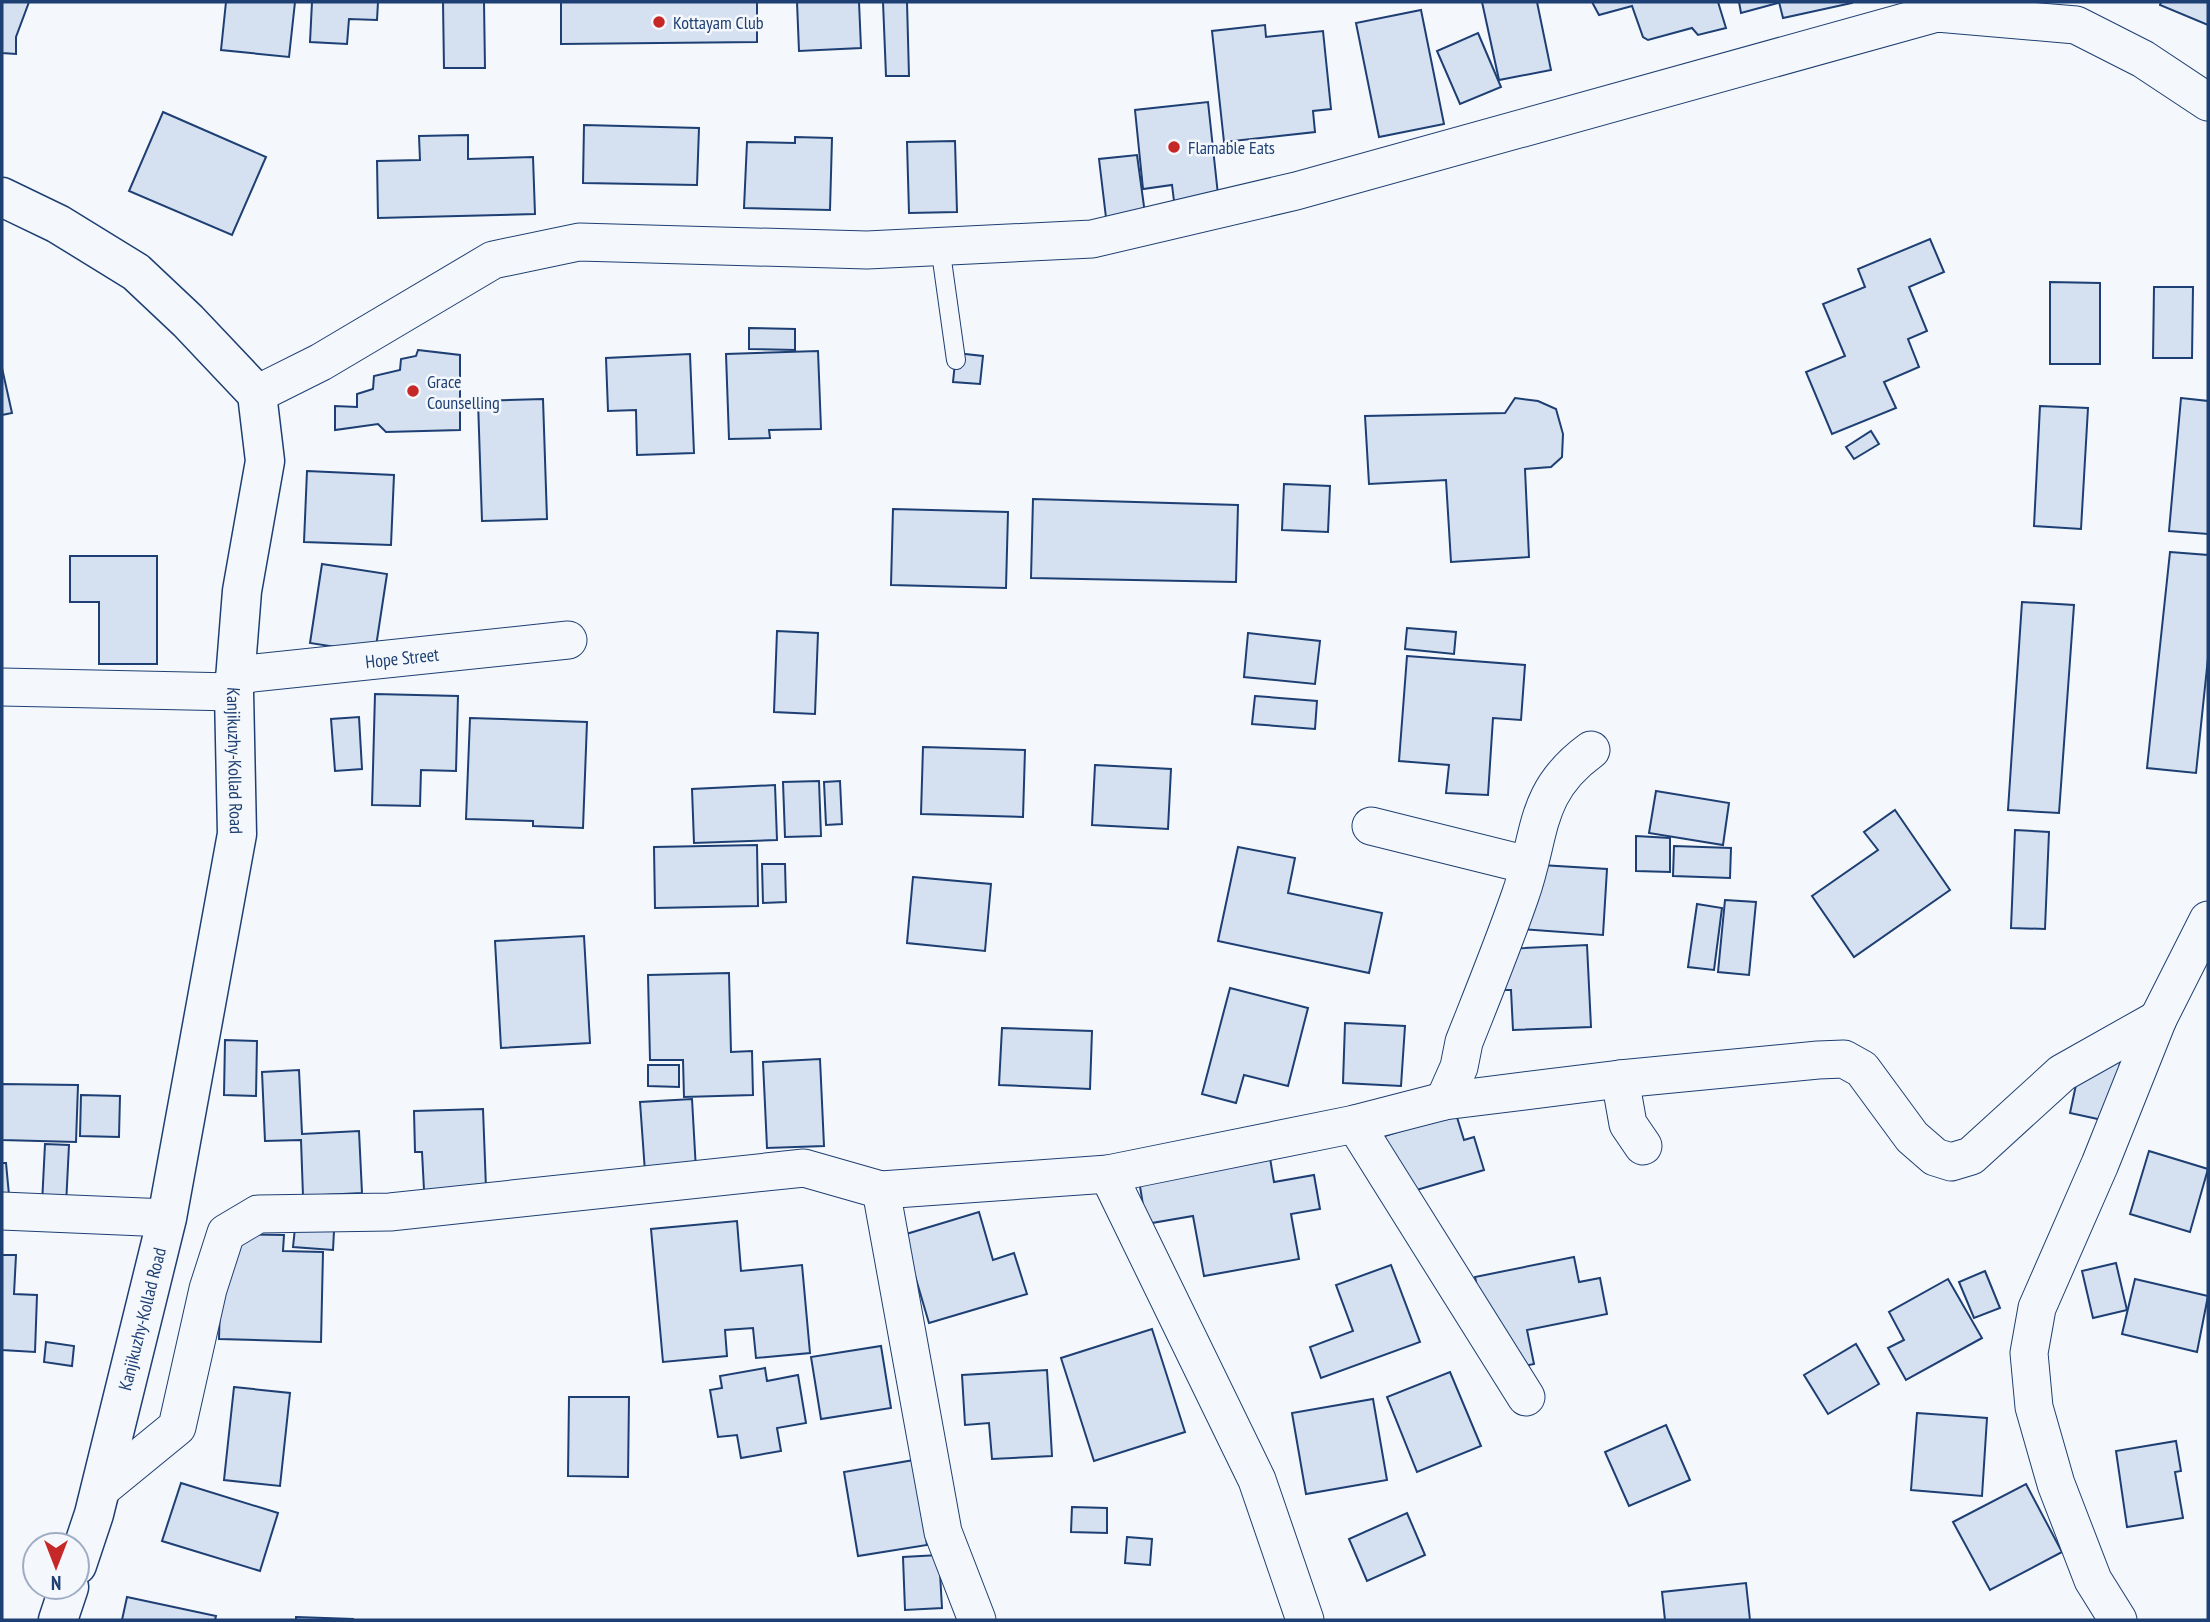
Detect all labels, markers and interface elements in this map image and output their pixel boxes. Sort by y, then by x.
place label: Kottayam Club [673,11,764,34]
marker: Kottayam Club [651,14,667,30]
place label: Flamable Eats [1188,136,1275,159]
marker: Flamable Eats [1166,139,1182,155]
place label: Grace Counselling [427,370,500,414]
marker: Grace Counselling [405,383,421,399]
street label: Hope Street [364,642,440,673]
street label: Kanjikuzhy-Kollad Road [222,686,248,834]
street label: Kanjikuzhy-Kollad Road [113,1245,171,1393]
north arrow [21,1531,91,1601]
text: N [51,1571,61,1595]

